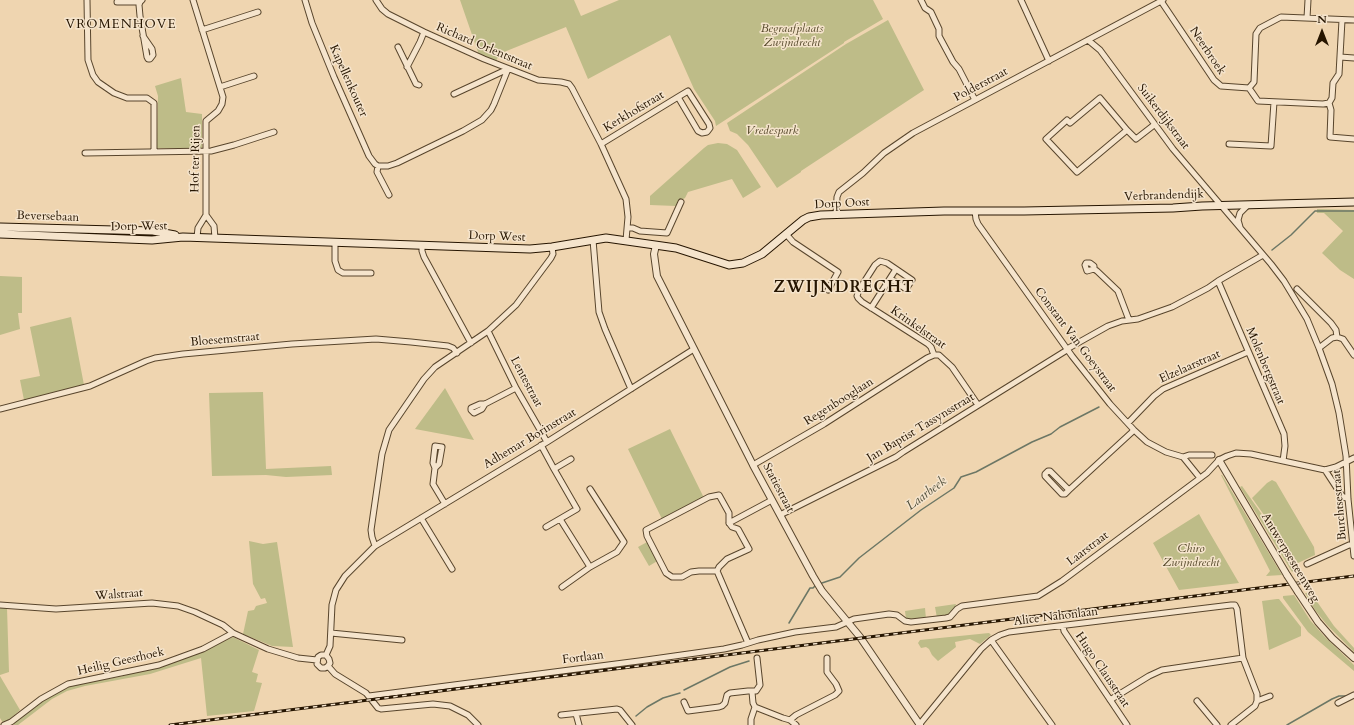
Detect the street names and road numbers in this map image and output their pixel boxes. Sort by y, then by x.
street label: Richard Orlentstraat [434,20,534,74]
street label: Neerbroek [1186,24,1228,78]
street label: Kapellenkouter [326,43,370,119]
street label: Polderstraat [951,65,1011,105]
street label: Suikerdijkstraat [1134,81,1192,153]
street label: Kerkhofstraat [601,88,667,136]
street label: Hof ter Rijen [188,125,204,193]
street label: Verbrandendijk [1124,187,1204,205]
street label: Dorp Oost [814,195,870,213]
street label: Beversebaan [16,209,80,225]
street label: Dorp West [111,219,167,235]
street label: Dorp West [468,229,526,245]
street label: Constant Van Goeystraat [1031,285,1119,395]
street label: Krinkelstraat [887,304,949,352]
street label: Molenbergstraat [1242,325,1288,407]
street label: Bloesemstraat [190,330,260,350]
street label: Elzelaarstraat [1157,347,1223,387]
street label: Lentestraat [507,354,545,410]
street label: Regenbooglaan [802,375,876,429]
street label: Jan Baptist Tassynsstraat [865,390,977,466]
street label: Adhemar Borinstraat [481,406,579,472]
street label: Statiestraat [759,461,797,515]
street label: Burchtsestraat [1330,469,1350,541]
street label: Antwerpsesteenweg [1258,511,1322,605]
street label: Laarstraat [1064,529,1112,569]
street label: Walstraat [95,586,143,604]
street label: Alice Nahonlaan [1013,605,1099,629]
street label: Hugo Clausstraat [1072,630,1132,710]
street label: Heilig Geesthoek [76,645,166,679]
street label: Fortlaan [561,648,605,668]

